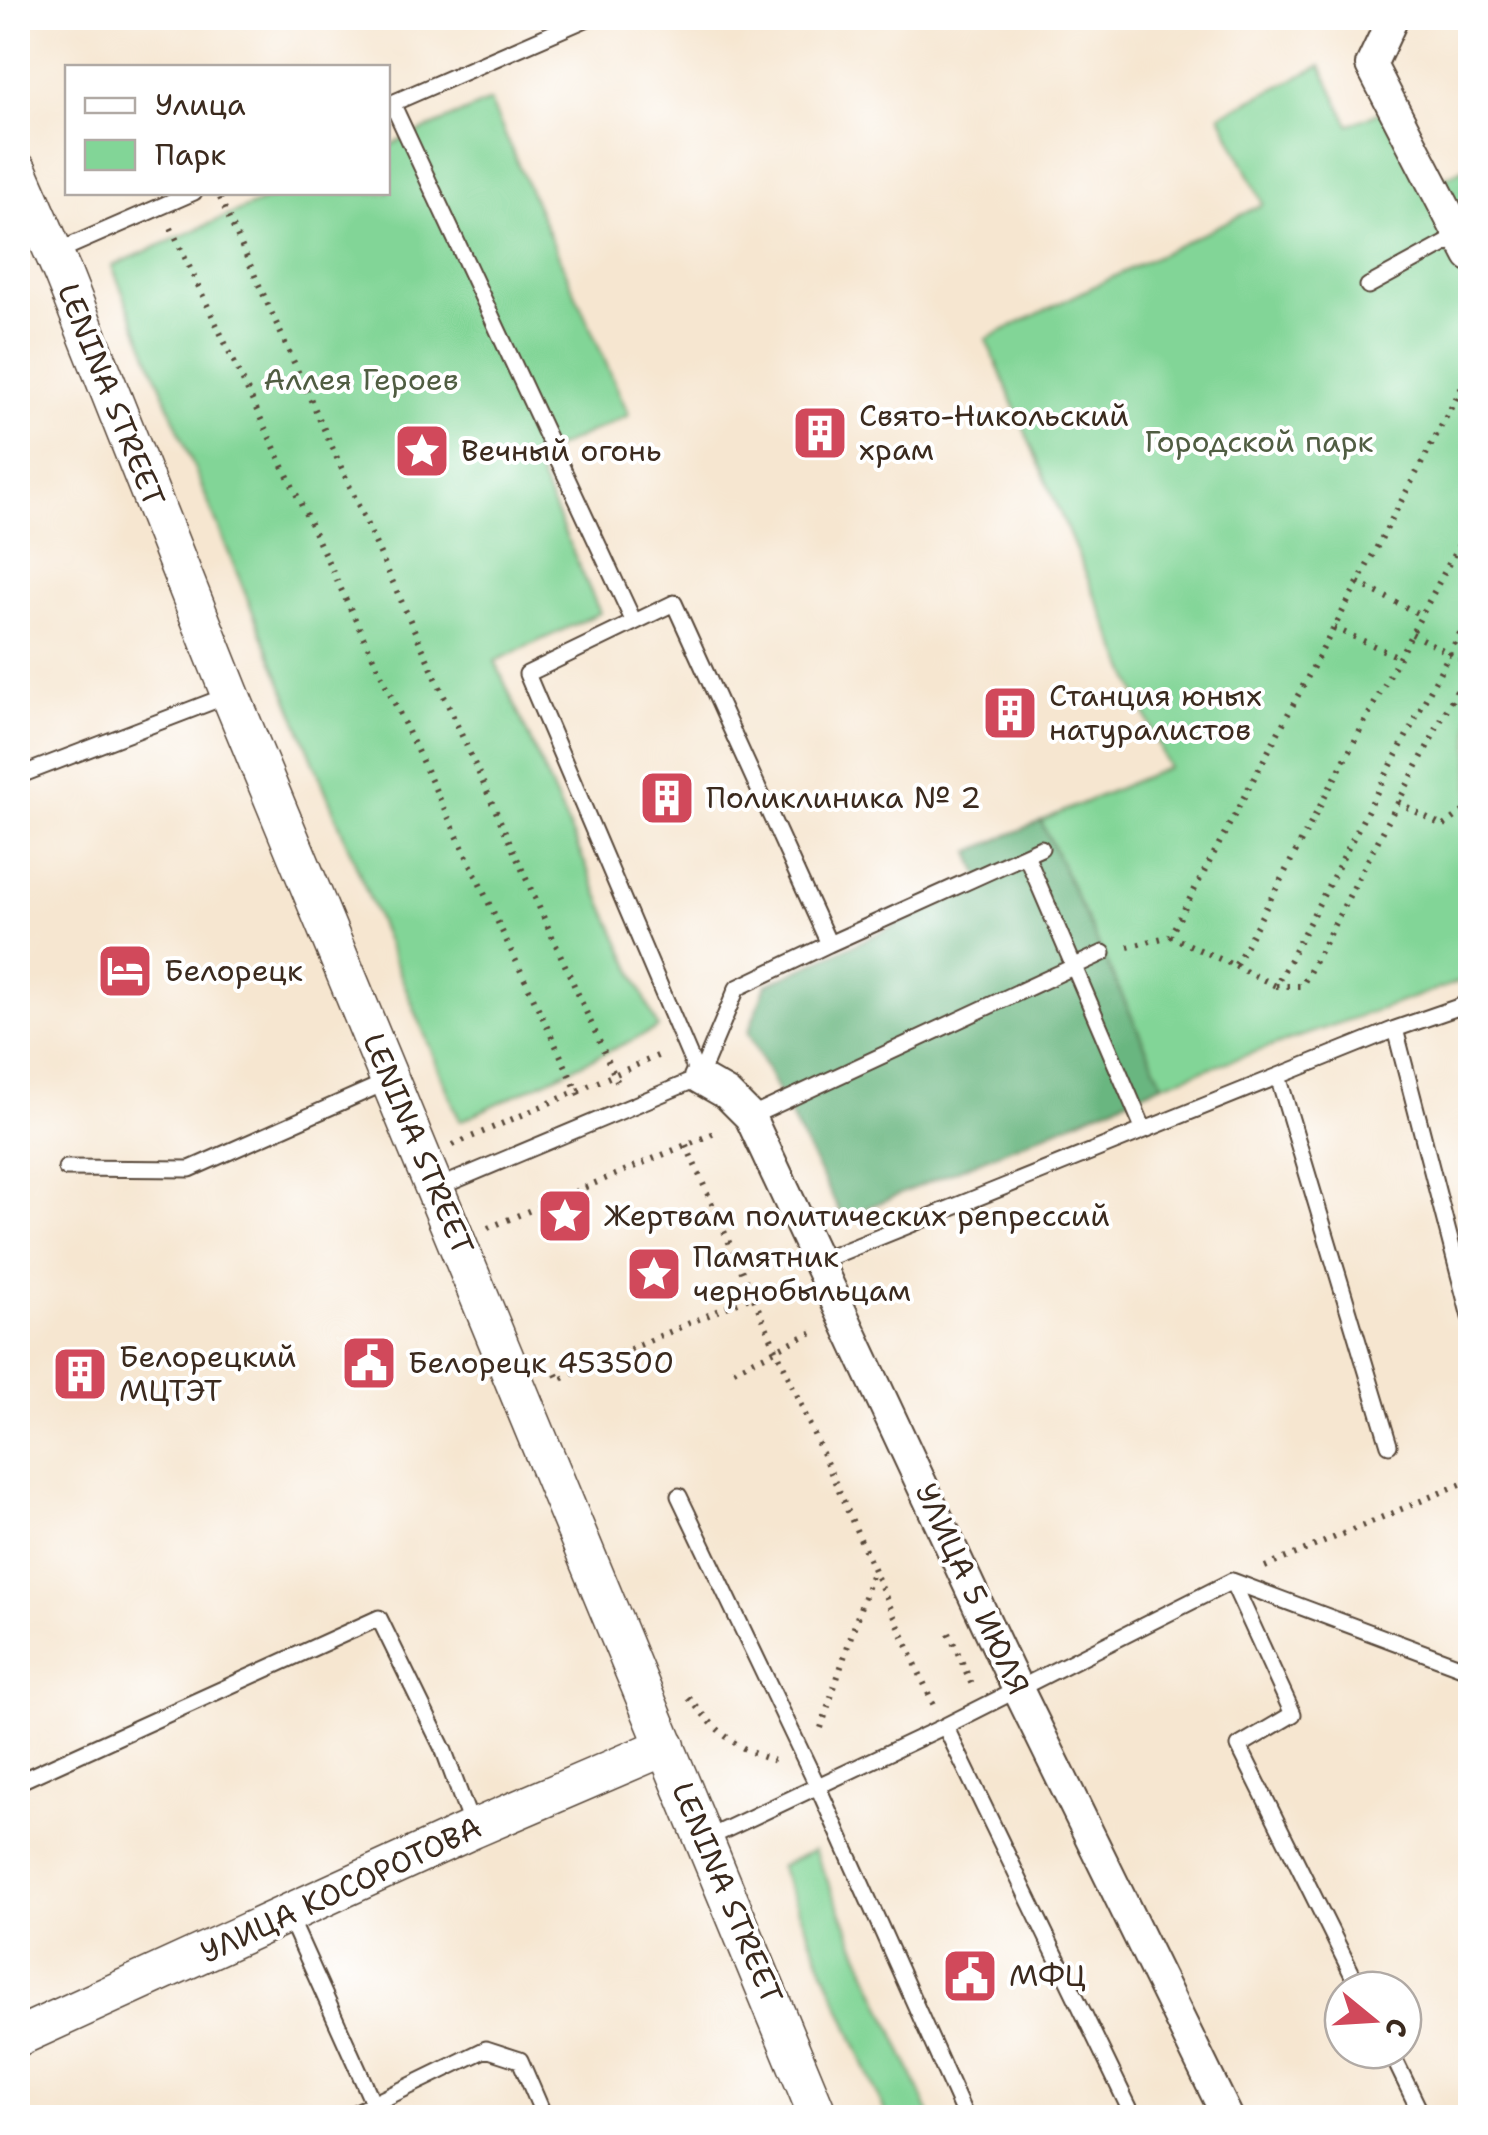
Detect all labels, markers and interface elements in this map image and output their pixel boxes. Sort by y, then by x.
legend [65,65,390,195]
text: Улица [155,84,246,125]
text: Парк [155,134,226,175]
street label: LENINA STREET [48,277,175,512]
park label: Аллея Героев [264,359,459,400]
place label: Свято-Никольский храм [859,395,1129,470]
building icon: Свято-Никольский храм [790,403,850,463]
place icon: Вечный огонь [392,421,452,481]
park label: Городской парк [1145,421,1373,462]
place label: Вечный огонь [461,430,661,471]
place label: Станция юных натуралистов [1049,675,1262,750]
building icon: Станция юных натуралистов [980,683,1040,743]
building icon: Поликлиника № 2 [637,768,697,828]
place label: Поликлиника № 2 [706,777,981,818]
hotel icon: Белорецк [95,941,155,1001]
place label: Белорецк [164,950,303,991]
street label: LENINA STREET [353,1027,484,1261]
place icon: Жертвам политических репрессий [535,1186,595,1246]
place label: Жертвам политических репрессий [604,1195,1110,1236]
place label: Памятник чернобыльцам [693,1236,911,1311]
place icon: Памятник чернобыльцам [624,1244,684,1304]
public building icon: Белорецк 453500 [339,1333,399,1393]
place label: Белорецкий МЦТЭТ [119,1336,296,1411]
place label: Белорецк 453500 [408,1342,674,1383]
building icon: Белорецкий МЦТЭТ [50,1344,110,1404]
street label: УЛИЦА 5 ИЮЛЯ [906,1477,1039,1701]
street label: LENINA STREET [662,1776,793,2010]
street label: УЛИЦА КОСОРОТОВА [194,1806,488,1973]
public building icon: МФЦ [940,1946,1000,2006]
place label: МФЦ [1009,1955,1086,1996]
north arrow [1323,1970,1423,2070]
text: С [1376,2014,1418,2042]

